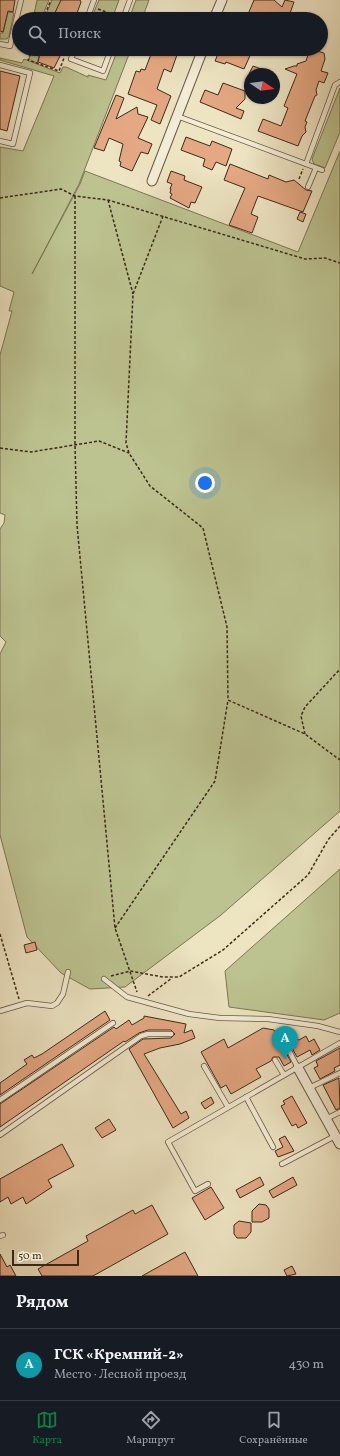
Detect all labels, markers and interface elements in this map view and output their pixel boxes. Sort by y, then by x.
search box [12,12,328,56]
icon: search [26,23,48,45]
text: Поиск [58,24,101,45]
north arrow [244,68,280,104]
your location [195,473,215,493]
pin: A [272,1026,298,1059]
scale bar [12,1248,79,1267]
text: 50 m [18,1249,42,1264]
text: Рядом [16,1291,69,1314]
text: ГСК «Кремний-2» [54,1345,184,1366]
text: A [24,1356,34,1374]
text: 430 m [288,1356,324,1374]
text: Место · Лесной проезд [54,1366,186,1384]
tab: Карта [32,1409,62,1448]
tab: Маршрут [126,1409,175,1448]
tab: Сохранённые [239,1409,308,1448]

